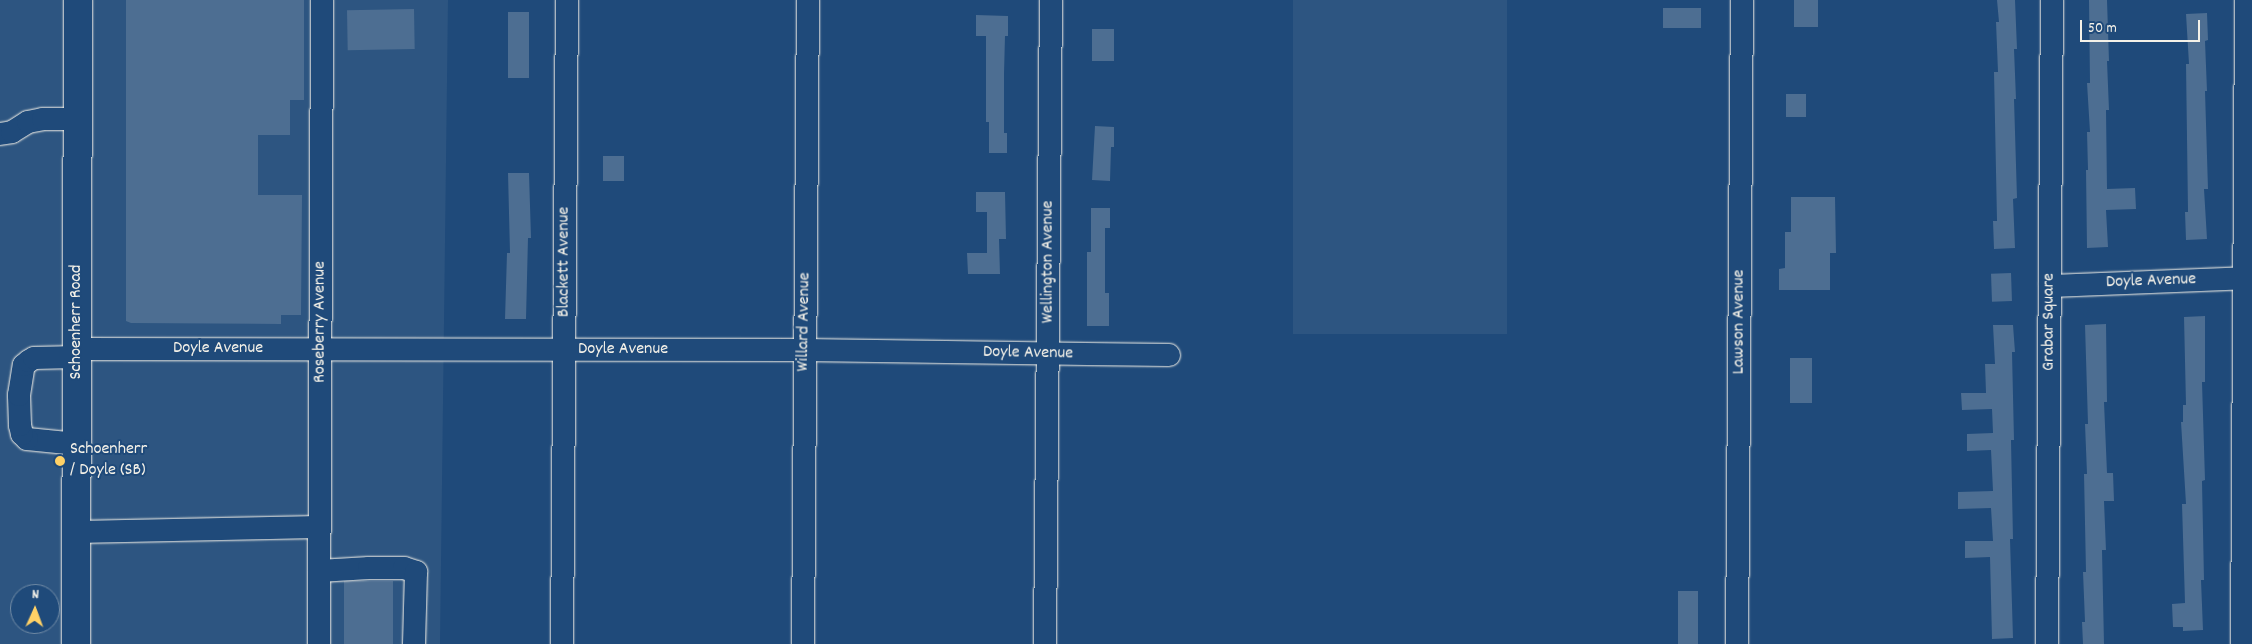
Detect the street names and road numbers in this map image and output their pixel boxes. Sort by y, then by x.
street label: Wellington Avenue [1038,201,1060,323]
street label: Blackett Avenue [554,207,576,317]
street label: Roseberry Avenue [310,261,332,383]
street label: Schoenherr Road [66,265,88,379]
street label: Lawson Avenue [1729,270,1751,374]
street label: Doyle Avenue [2106,270,2196,294]
street label: Willard Avenue [793,272,817,372]
street label: Grabar Square [2039,273,2061,371]
street label: Doyle Avenue [173,338,263,360]
street label: Doyle Avenue [578,339,668,361]
street label: Doyle Avenue [983,342,1073,366]

